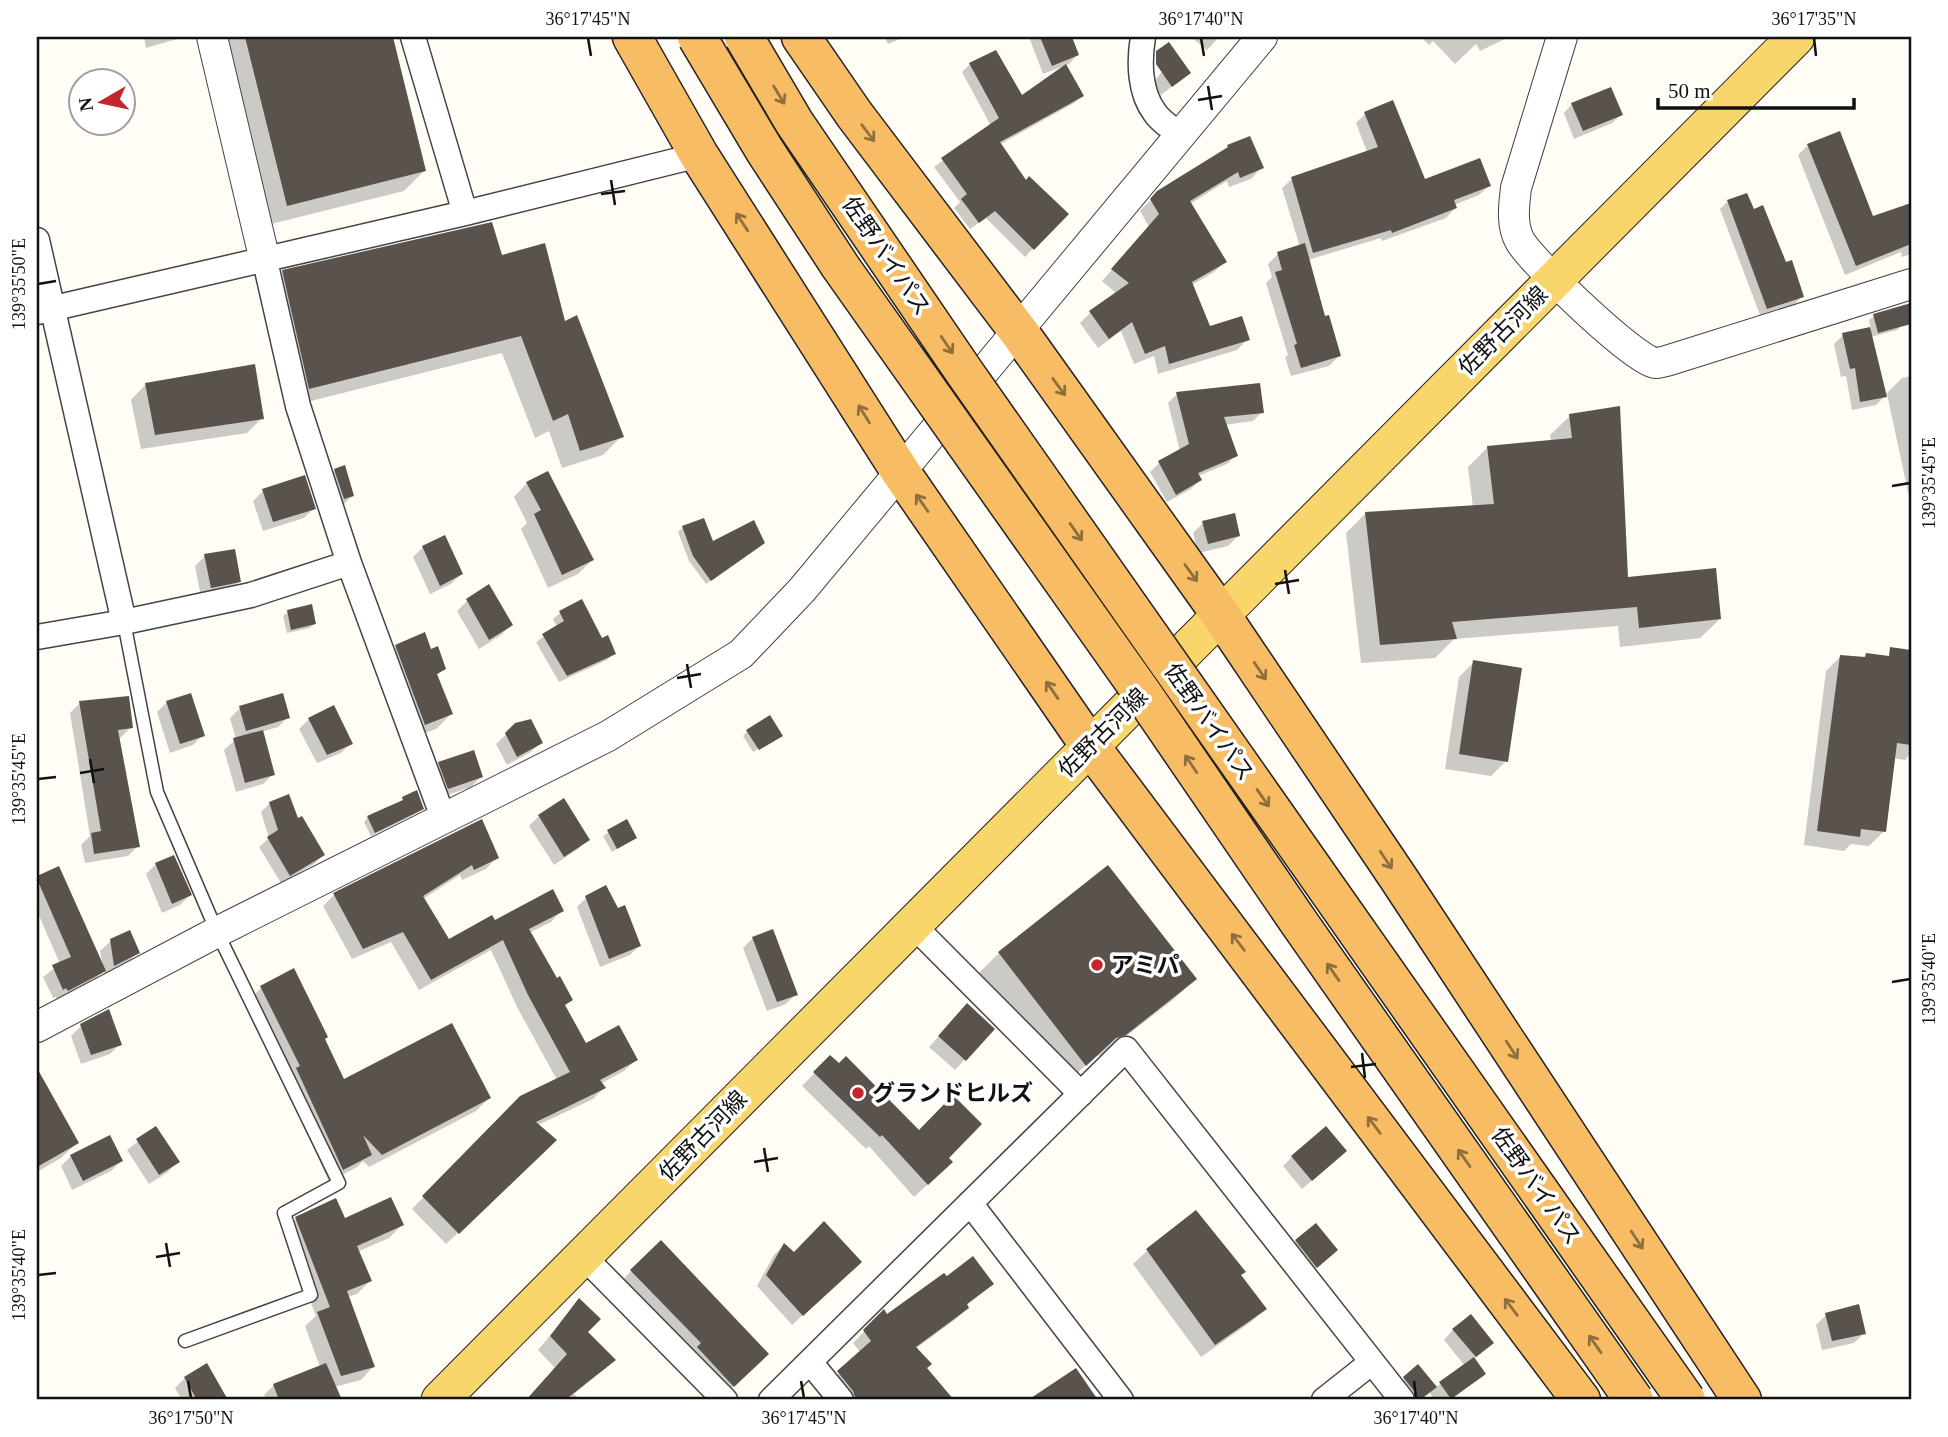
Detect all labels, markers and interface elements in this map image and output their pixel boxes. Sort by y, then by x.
text: 36°17'45"N [546,9,630,29]
text: 36°17'40"N [1159,9,1243,29]
text: 36°17'35"N [1772,9,1856,29]
north arrow [66,66,136,136]
scale bar [1658,66,1854,110]
text: 50 m [1668,79,1711,103]
one-way arrow [772,85,786,105]
text: N [74,96,97,113]
one-way arrow [860,123,875,142]
street label: 佐野バイパス [837,192,935,320]
one-way arrow [734,212,748,232]
text: 139°35'50"E [9,238,29,330]
street label: 佐野古河線 [1454,282,1552,380]
one-way arrow [939,335,954,354]
one-way arrow [1052,377,1066,396]
one-way arrow [856,404,870,424]
text: 139°35'45"E [1919,437,1939,529]
one-way arrow [915,493,929,513]
one-way arrow [1069,522,1083,541]
one-way arrow [1184,563,1198,582]
street label: 佐野バイパス [1159,658,1259,786]
one-way arrow [1253,661,1267,680]
one-way arrow [1045,680,1059,700]
street label: 佐野古河線 [1054,684,1152,782]
text: 139°35'45"E [9,733,29,825]
one-way arrow [1183,755,1198,774]
one-way arrow [1256,788,1271,807]
one-way arrow [1379,850,1393,869]
one-way arrow [1231,933,1246,952]
text: 139°35'40"E [1919,933,1939,1025]
place label: アミパ [1111,953,1180,978]
marker: アミパ [1089,957,1105,973]
one-way arrow [1326,963,1341,982]
one-way arrow [1505,1040,1519,1059]
place label: グランドヒルズ [872,1081,1033,1106]
marker: グランドヒルズ [850,1085,866,1101]
street label: 佐野古河線 [654,1086,752,1186]
one-way arrow [1367,1115,1382,1134]
street label: 佐野バイパス [1486,1122,1586,1250]
one-way arrow [1457,1149,1471,1168]
text: 139°35'40"E [9,1229,29,1321]
one-way arrow [1630,1230,1644,1249]
one-way arrow [1503,1298,1518,1316]
one-way arrow [1587,1335,1602,1354]
text: 36°17'50"N [149,1408,233,1428]
text: 36°17'45"N [762,1408,846,1428]
text: 36°17'40"N [1374,1408,1458,1428]

